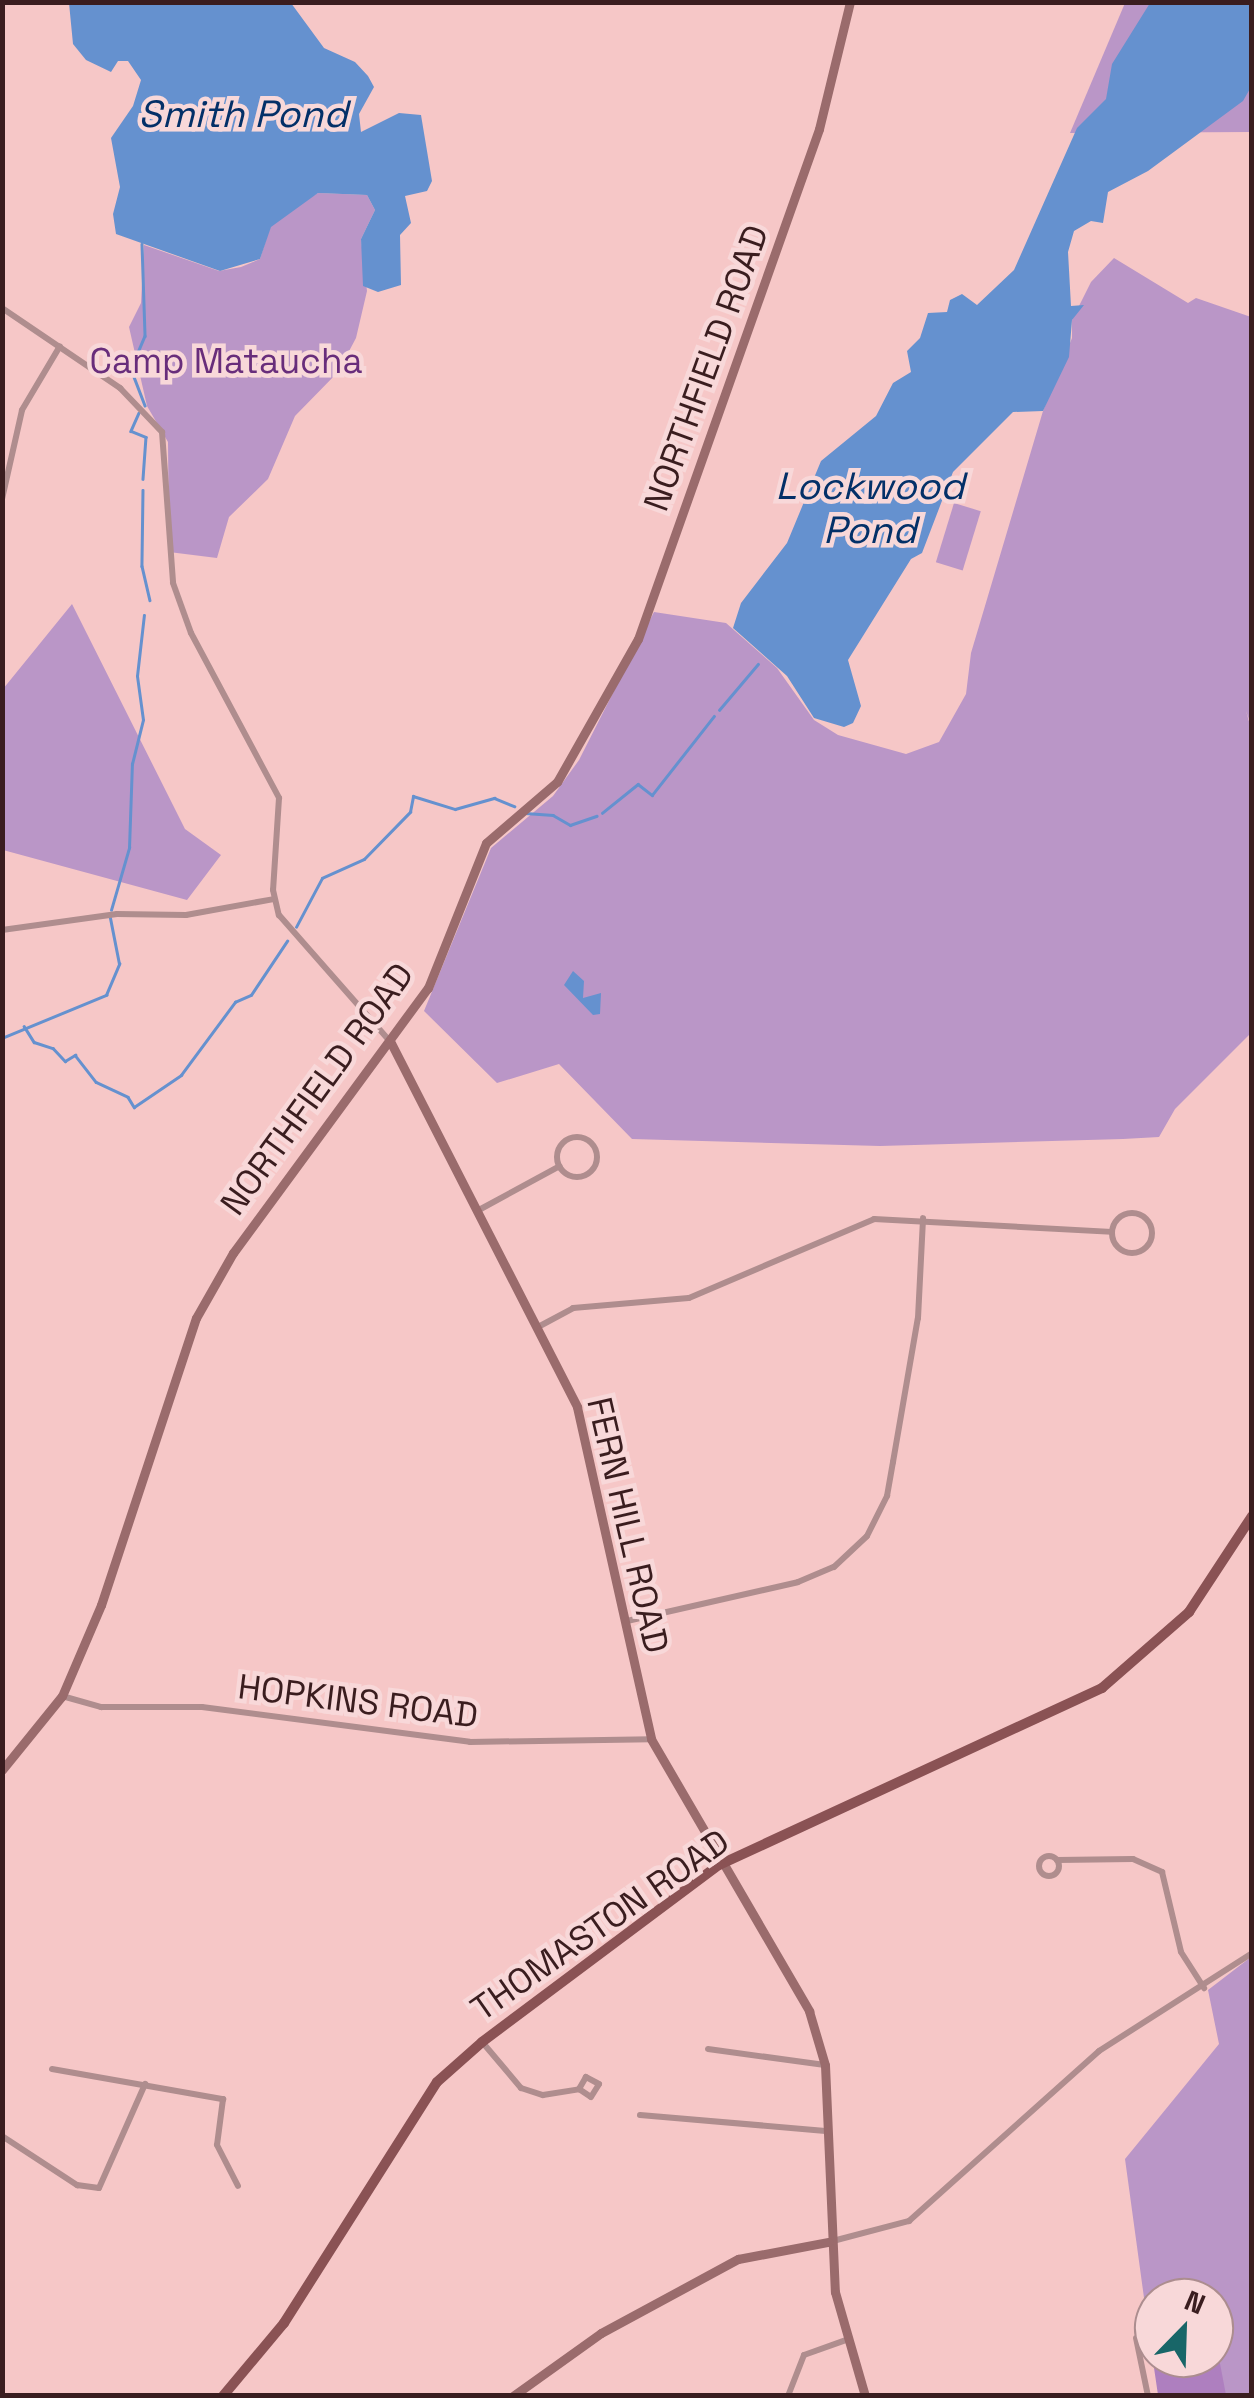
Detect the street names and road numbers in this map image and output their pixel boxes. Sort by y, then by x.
street label: NORTHFIELD ROAD [635,219,777,517]
street label: NORTHFIELD ROAD [212,955,422,1223]
street label: FERN HILL ROAD [578,1393,678,1657]
street label: HOPKINS ROAD [236,1665,480,1737]
street label: THOMASTON ROAD [463,1820,737,2030]

